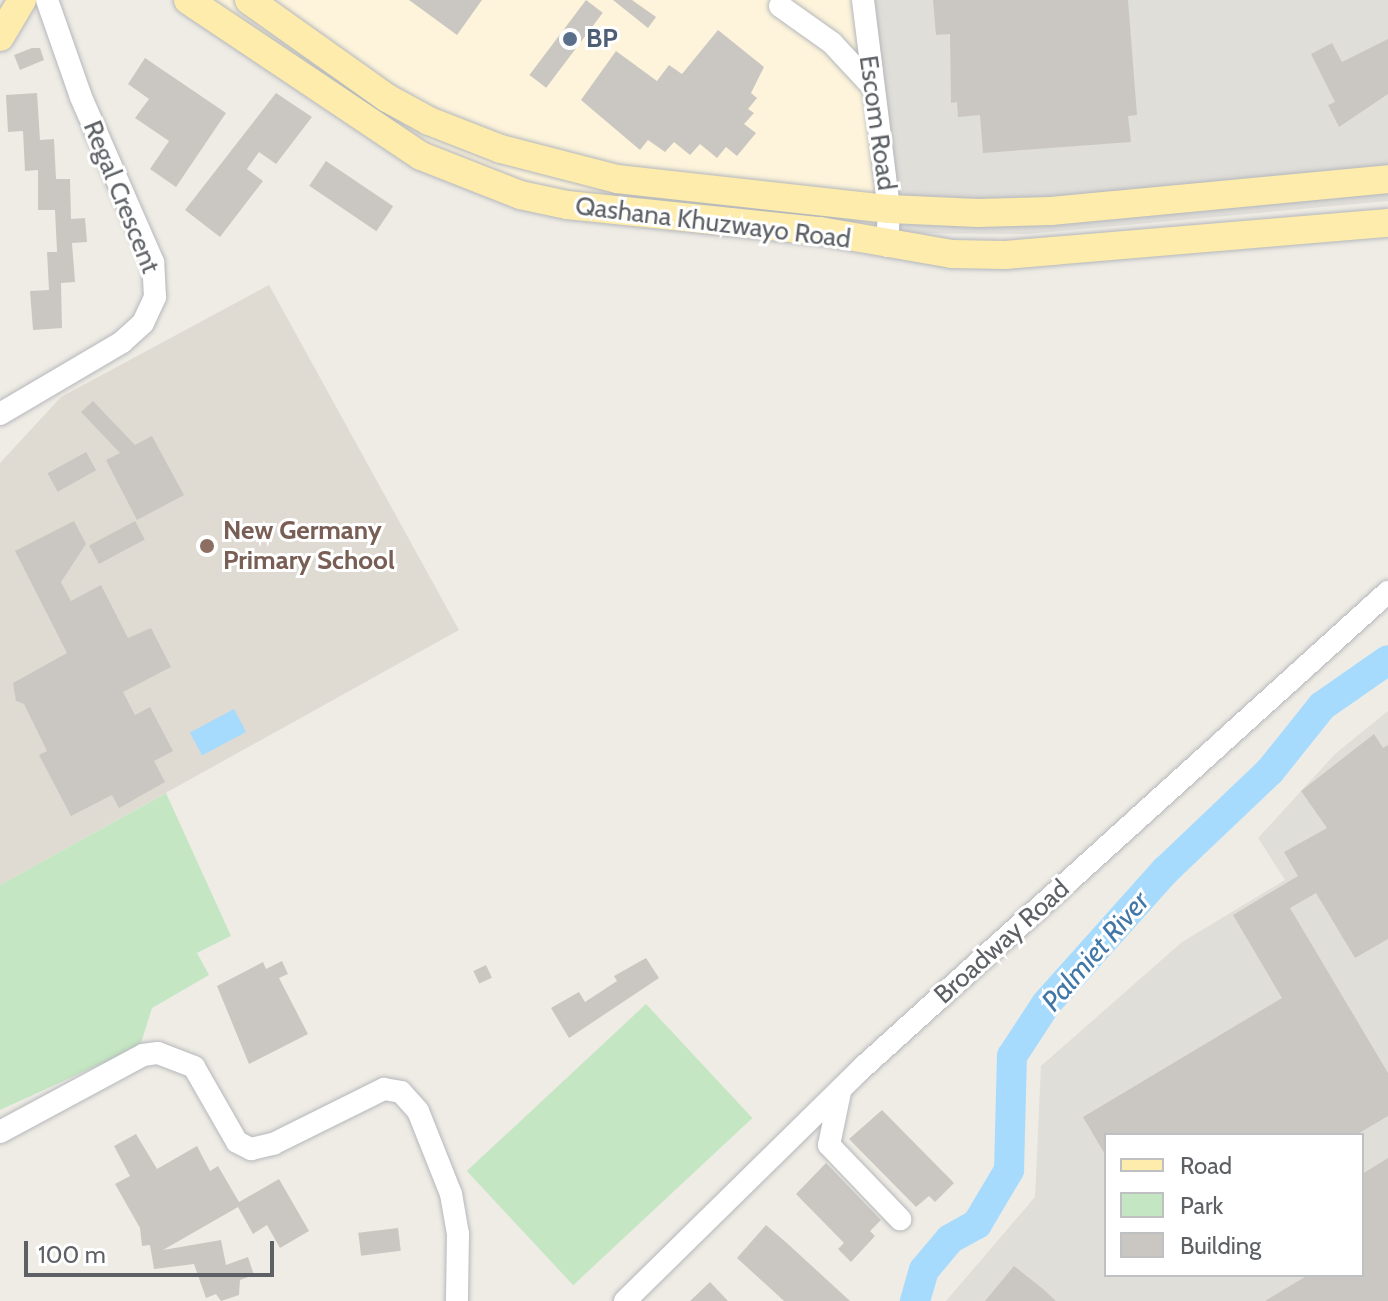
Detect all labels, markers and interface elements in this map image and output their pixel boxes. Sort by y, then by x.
place label: BP [586,23,618,55]
marker: BP [561,30,579,48]
street label: Escom Road [852,53,902,193]
street label: Regal Crescent [76,116,166,278]
street label: Qashana Khuzwayo Road [574,191,852,255]
place label: New Germany Primary School [223,515,395,576]
marker: New Germany Primary School [198,537,216,555]
street label: Broadway Road [928,873,1076,1011]
water label: Palmiet River [1034,885,1156,1017]
legend [1104,1133,1364,1277]
text: Road [1180,1151,1232,1180]
text: Park [1180,1191,1223,1220]
scale bar [28,1225,278,1275]
text: Building [1180,1231,1261,1260]
text: 100 m [38,1240,106,1269]

